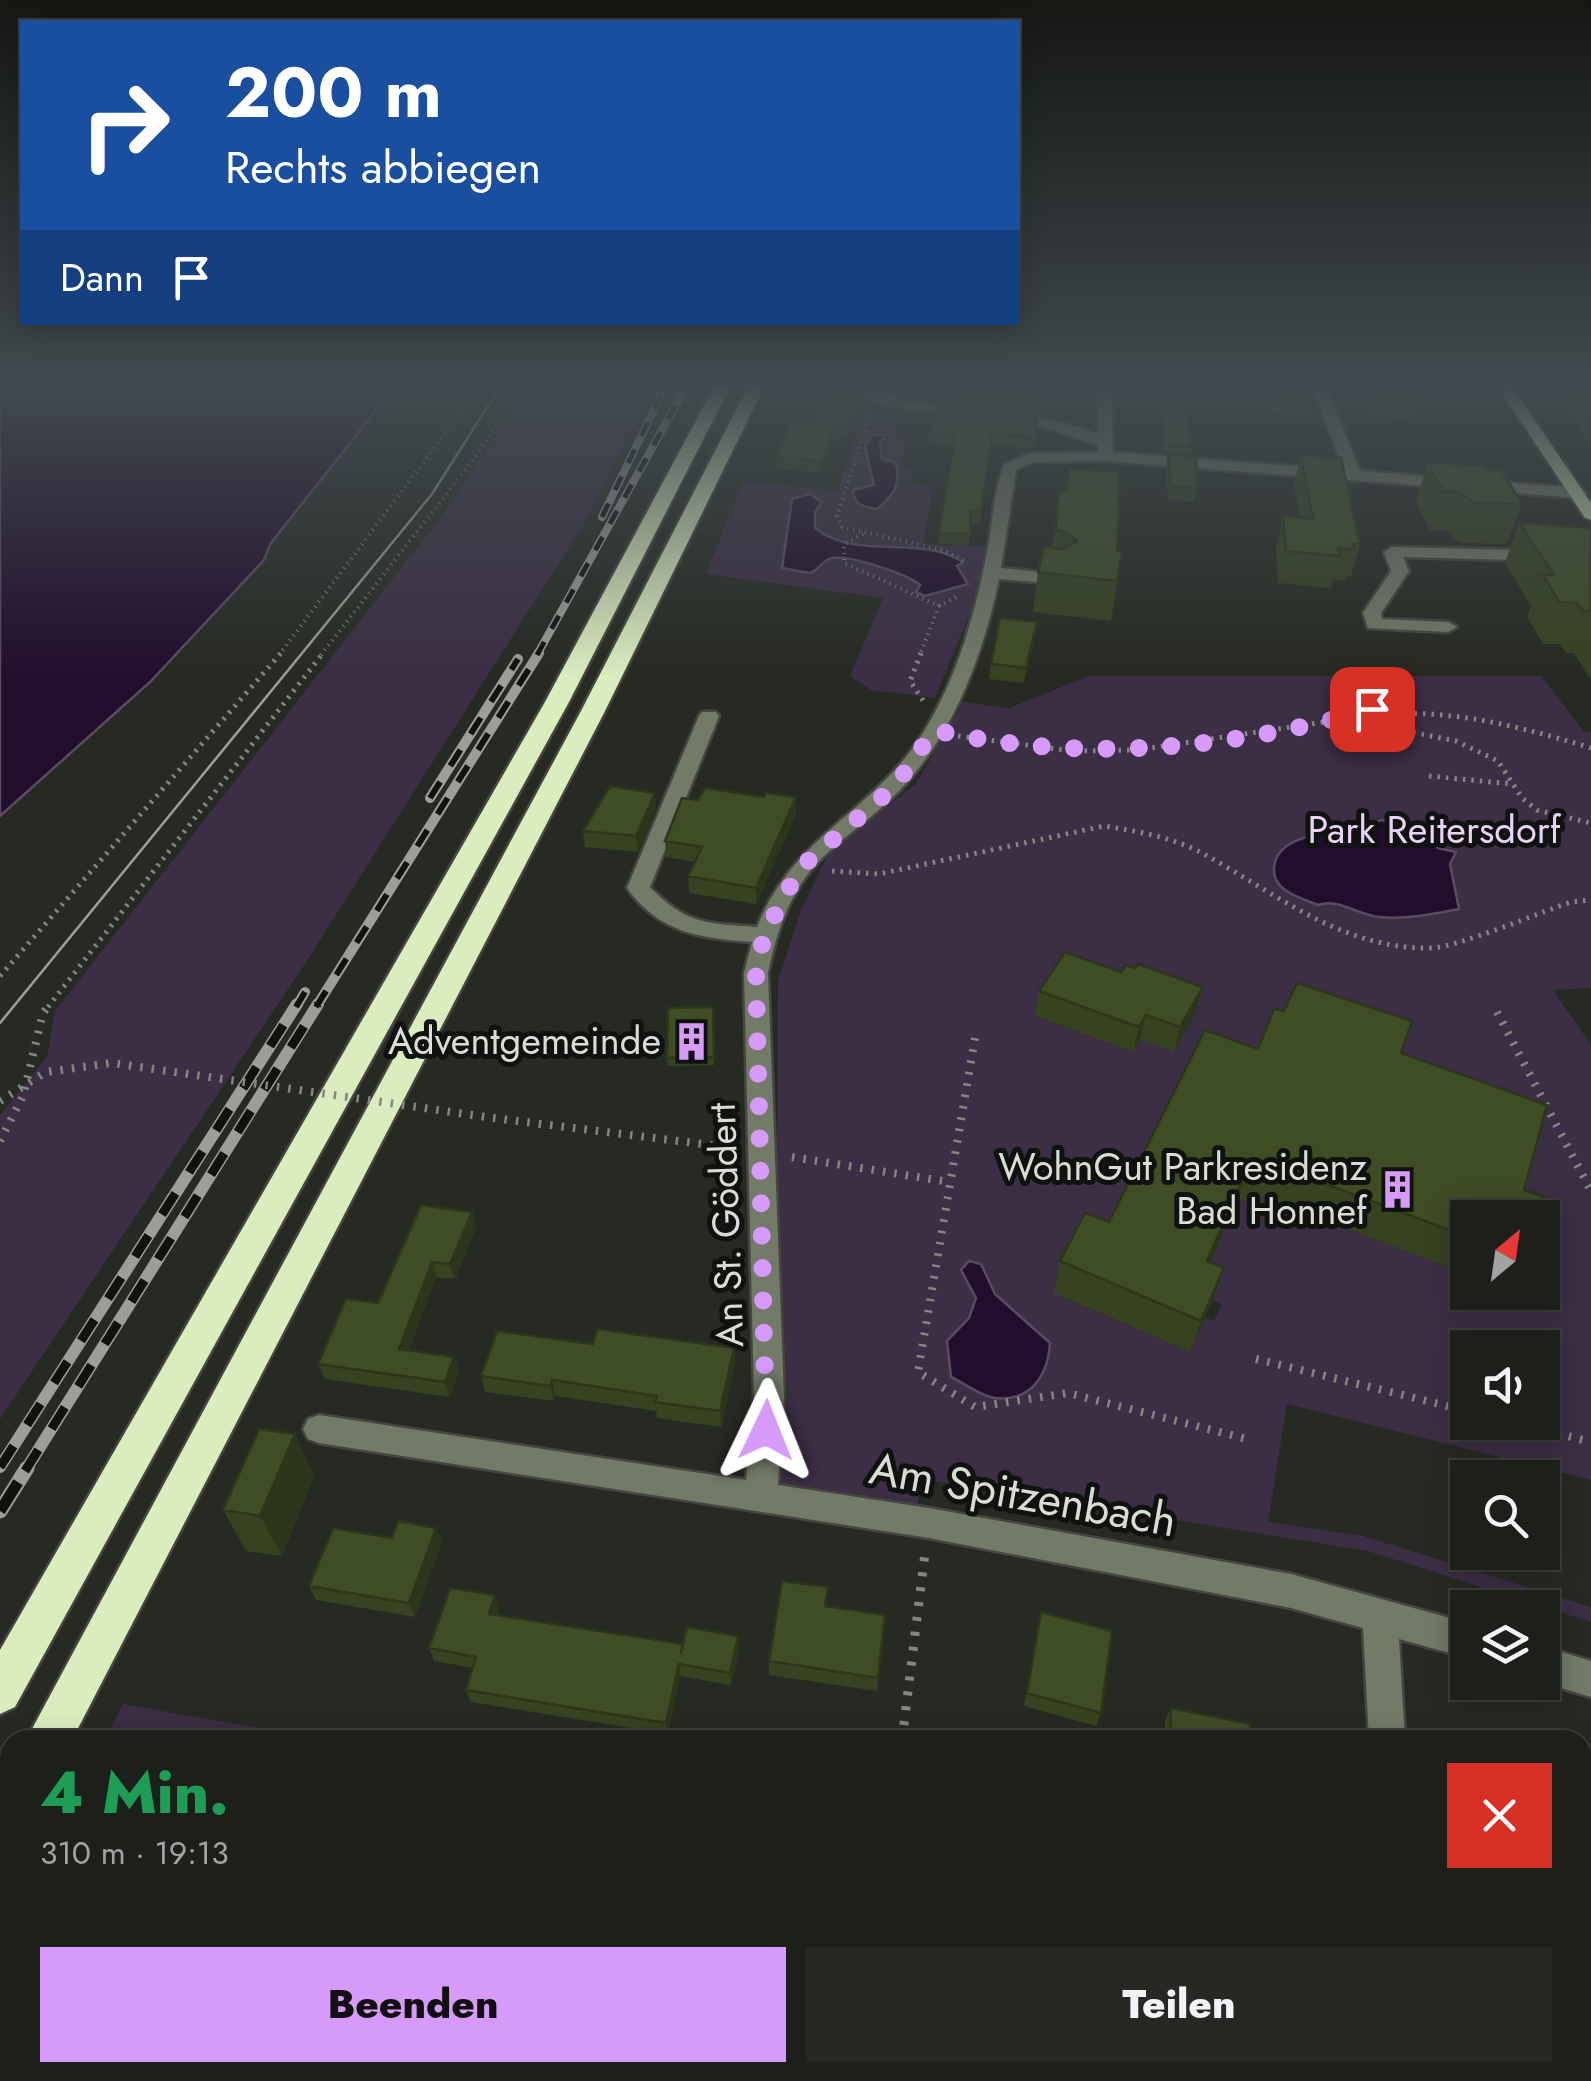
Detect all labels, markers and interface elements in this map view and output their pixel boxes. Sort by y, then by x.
text: 200 m [225,42,442,143]
icon: right [60,60,190,190]
text: Rechts abbiegen [225,135,541,200]
text: Dann [60,250,144,305]
icon: arrive [164,250,219,305]
pin [1330,667,1415,752]
icon: arrive [1345,682,1400,737]
park label: Park Reitersdorf [1307,802,1562,857]
place label: Adventgemeinde [388,1013,661,1068]
building icon: Adventgemeinde [670,1020,712,1062]
street label: An St. Göddert [694,1102,757,1348]
place label: WohnGut Parkresidenz Bad Honnef [998,1139,1368,1238]
building icon: WohnGut Parkresidenz Bad Honnef [1376,1168,1418,1210]
north arrow [1450,1200,1560,1310]
map controls [1450,1200,1560,1700]
button: sound [1450,1330,1560,1440]
position arrow [714,1378,818,1482]
street label: Am Spitzenbach [864,1436,1181,1553]
button: search [1450,1460,1560,1570]
button: layers [1450,1590,1560,1700]
text: 4 Min. [40,1749,229,1836]
button: close [1447,1763,1552,1868]
text: 310 m · 19:13 [40,1830,229,1876]
button: Beenden [40,1947,786,2062]
button: Teilen [806,1947,1552,2062]

